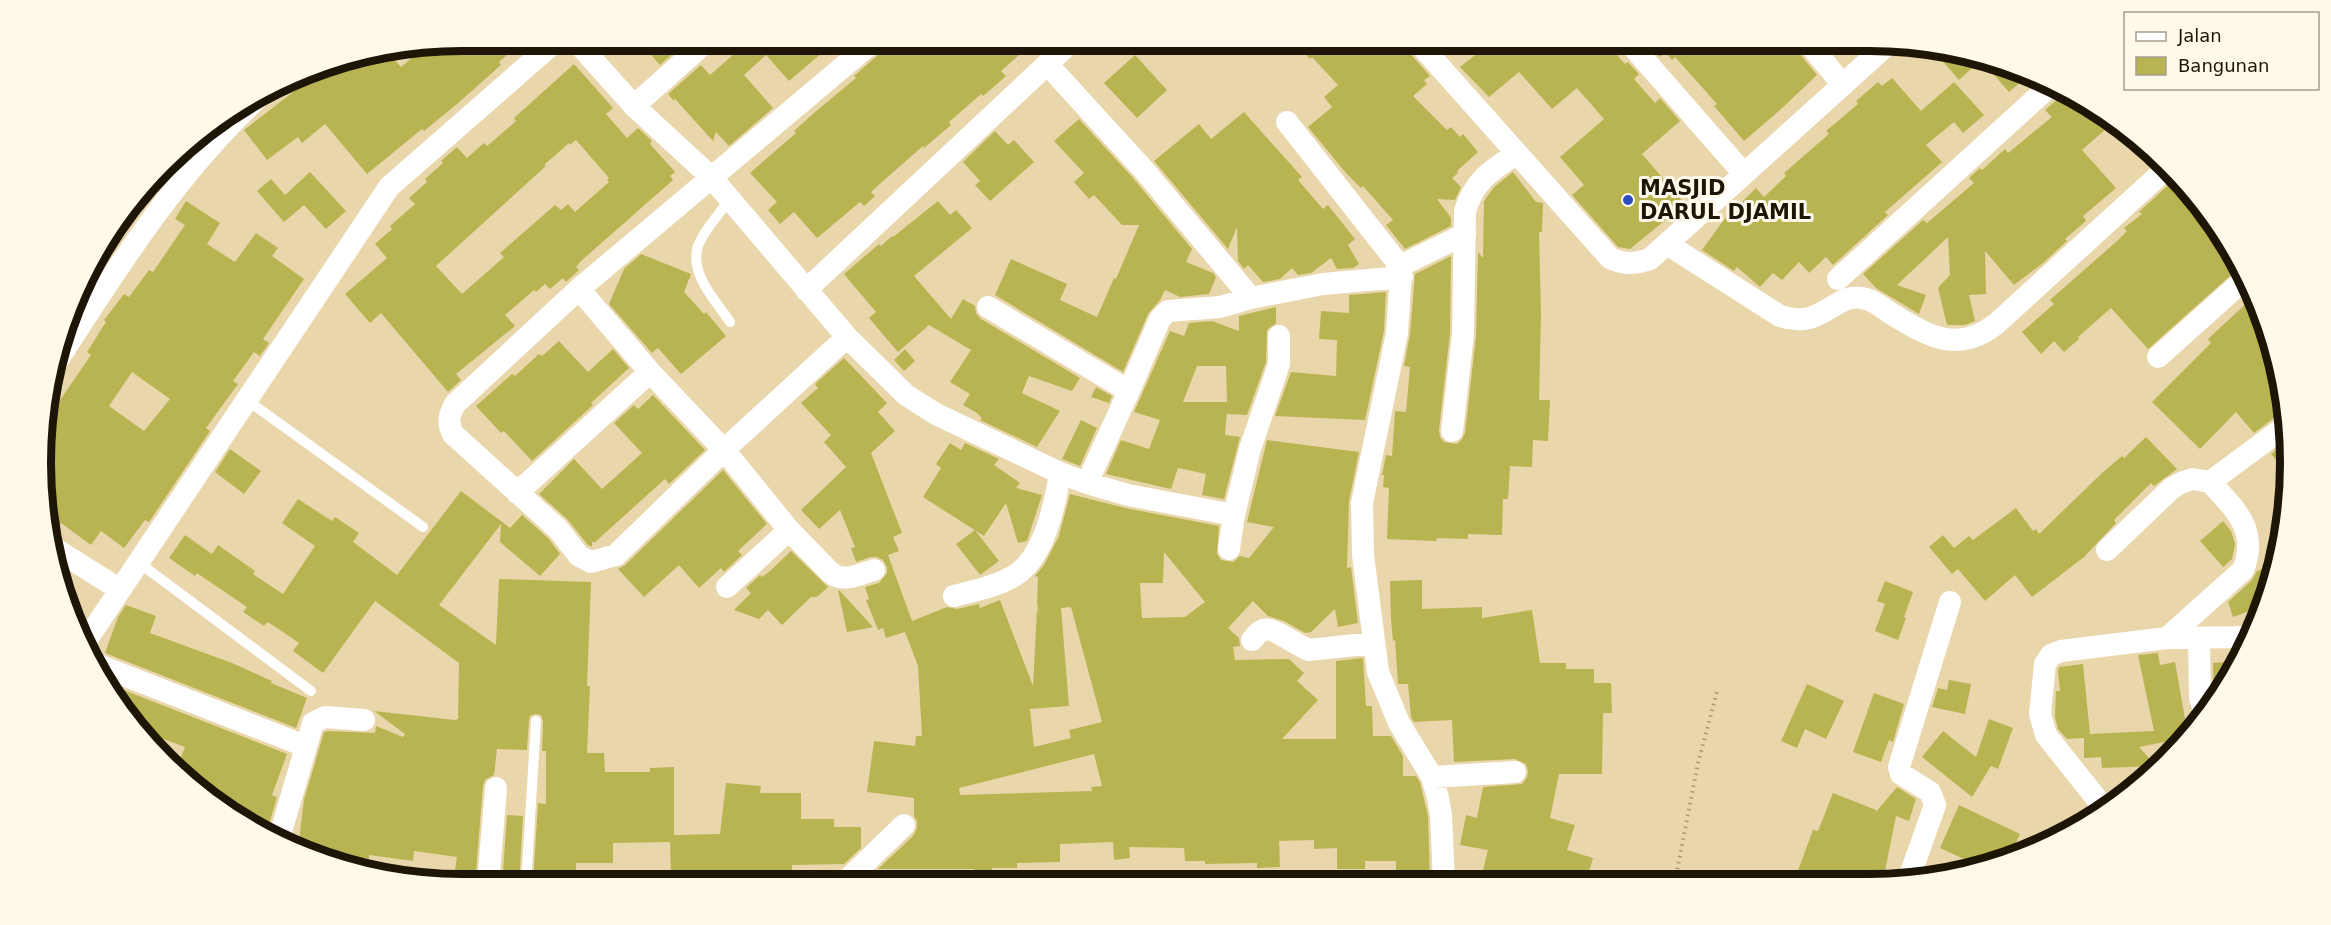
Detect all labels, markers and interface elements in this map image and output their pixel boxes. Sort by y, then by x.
legend [2124,12,2319,90]
text: Jalan [2177,25,2222,46]
text: Bangunan [2178,55,2269,76]
place label: MASJID DARUL DJAMIL [1640,176,1811,224]
marker: MASJID DARUL DJAMIL [1621,193,1635,207]

